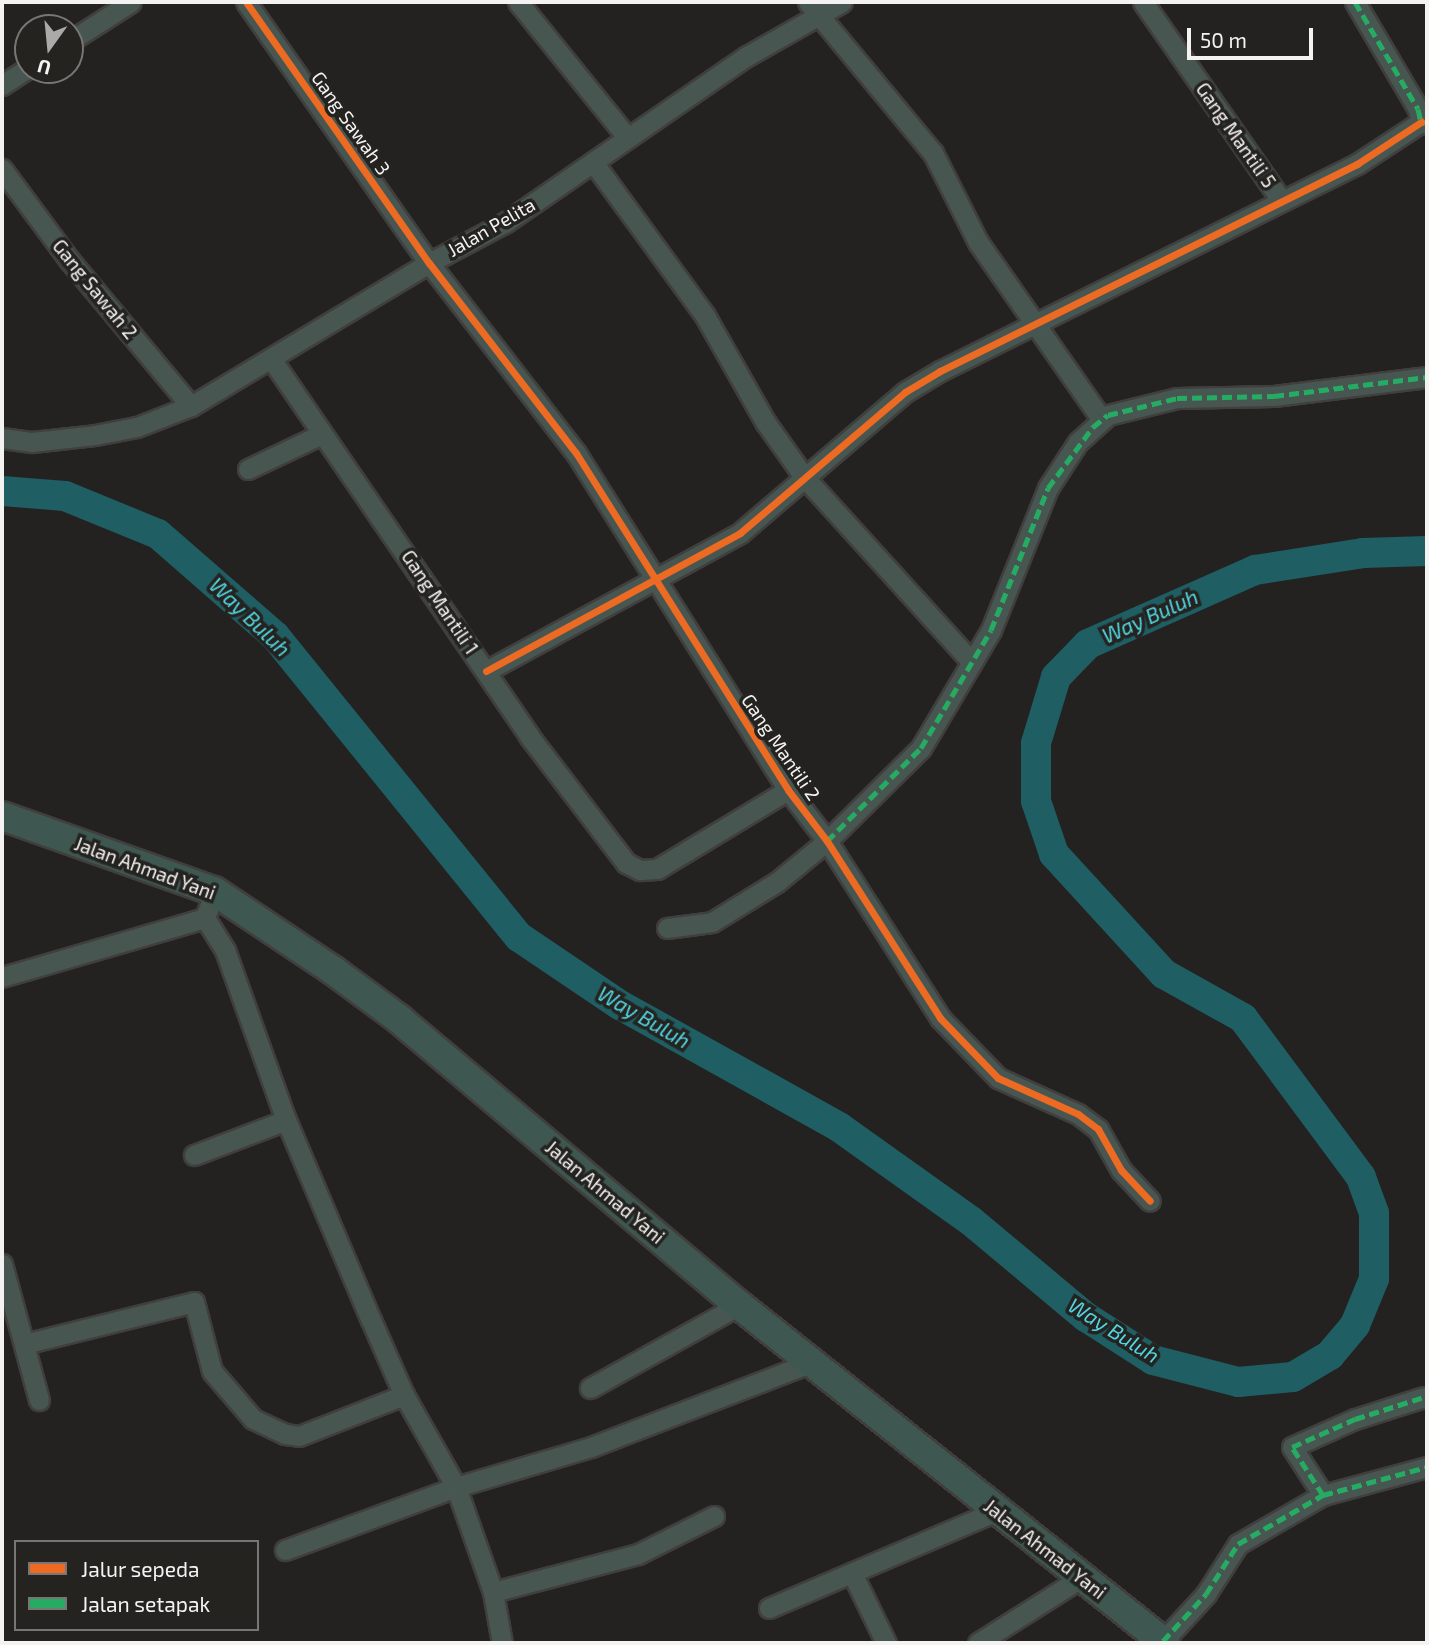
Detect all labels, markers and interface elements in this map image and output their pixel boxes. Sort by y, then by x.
north arrow [14,14,84,84]
scale bar [1191,14,1317,58]
text: 50 m [1200,27,1247,52]
text: U [35,55,53,81]
street label: Gang Sawah 3 [307,67,395,179]
street label: Gang Mantili 5 [1191,78,1281,192]
street label: Jalan Pelita [443,193,539,261]
street label: Gang Sawah 2 [48,235,142,343]
street label: Gang Mantili 1 [397,546,483,658]
water label: Way Buluh [204,572,296,662]
water label: Way Buluh [1098,584,1202,648]
street label: Gang Mantili 2 [737,689,825,805]
street label: Jalan Ahmad Yani [71,832,219,904]
water label: Way Buluh [593,980,695,1054]
street label: Jalan Ahmad Yani [541,1135,669,1249]
water label: Way Buluh [1064,1292,1164,1368]
street label: Jalan Ahmad Yani [979,1494,1111,1604]
legend [14,1540,259,1631]
text: Jalur sepeda [81,1556,200,1581]
text: Jalan setapak [81,1591,210,1616]

